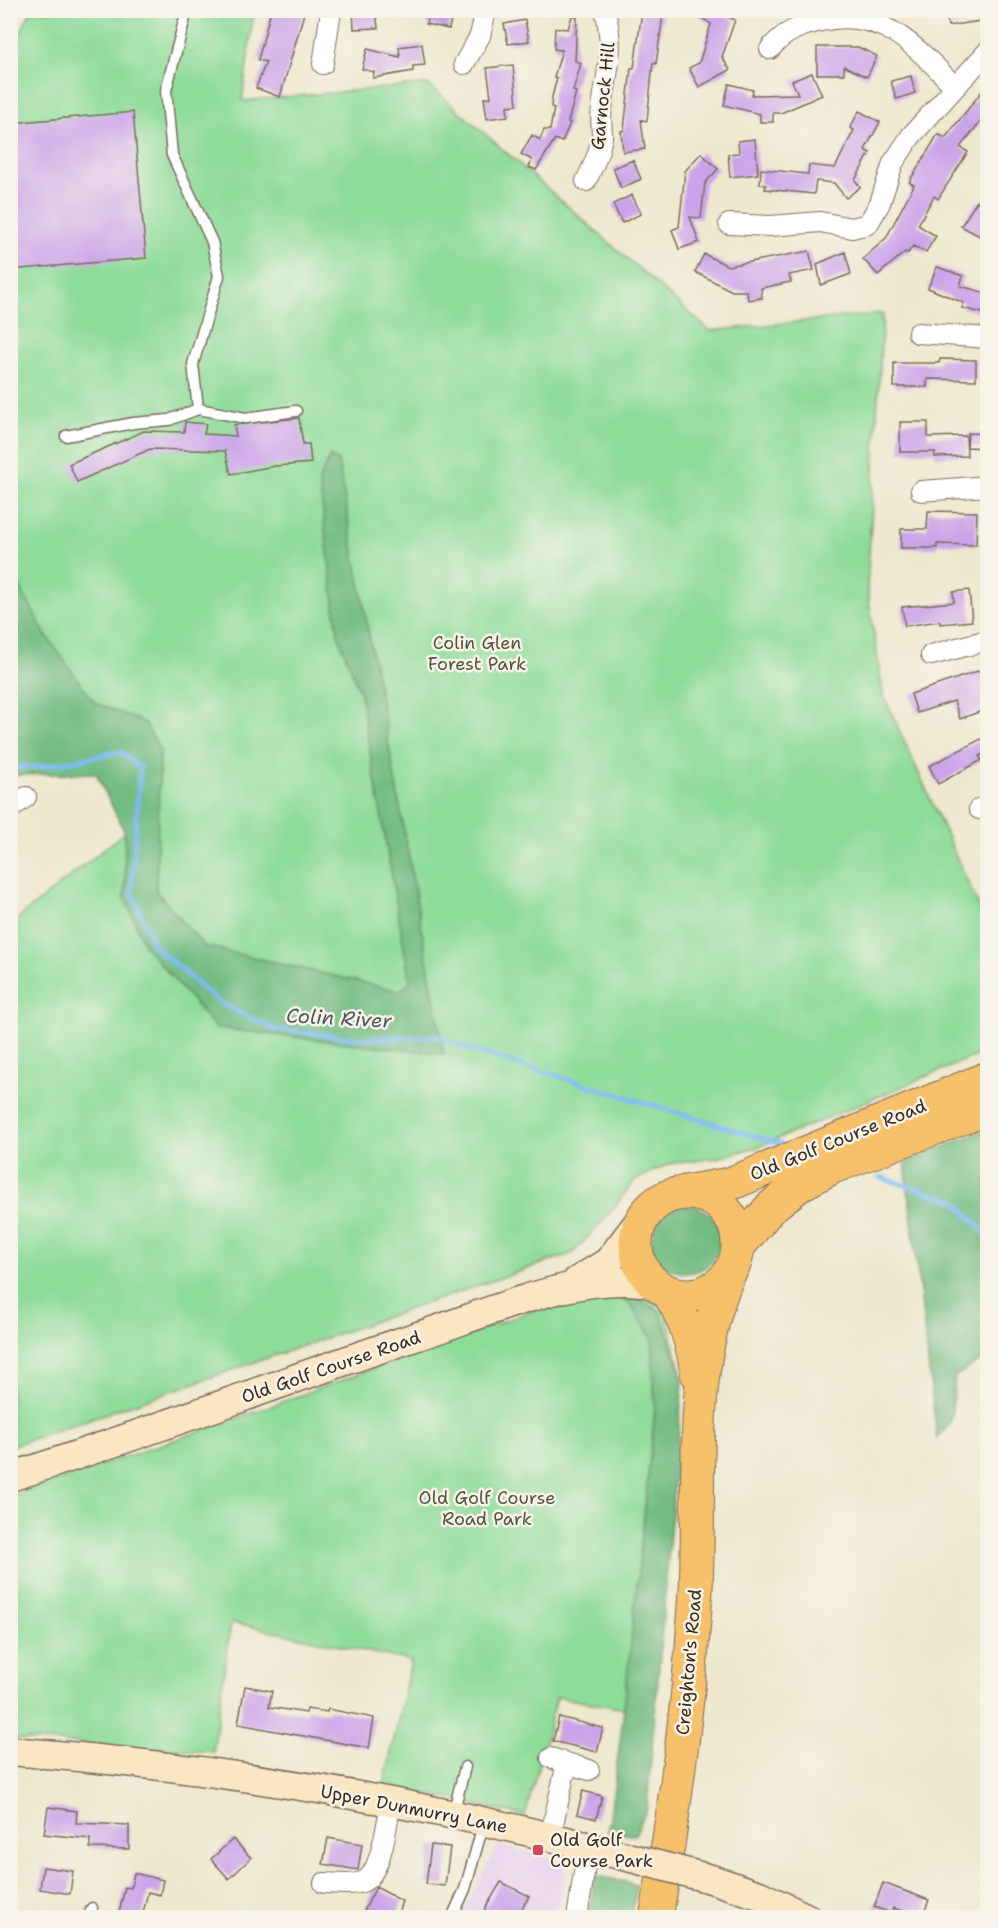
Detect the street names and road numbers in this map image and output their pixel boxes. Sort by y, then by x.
street label: Garnock Hill [585,40,621,151]
street label: Old Golf Course Road [746,1094,930,1186]
street label: Old Golf Course Road [238,1325,424,1409]
street label: Creighton's Road [671,1588,707,1736]
street label: Upper Dunmurry Lane [318,1779,510,1839]

